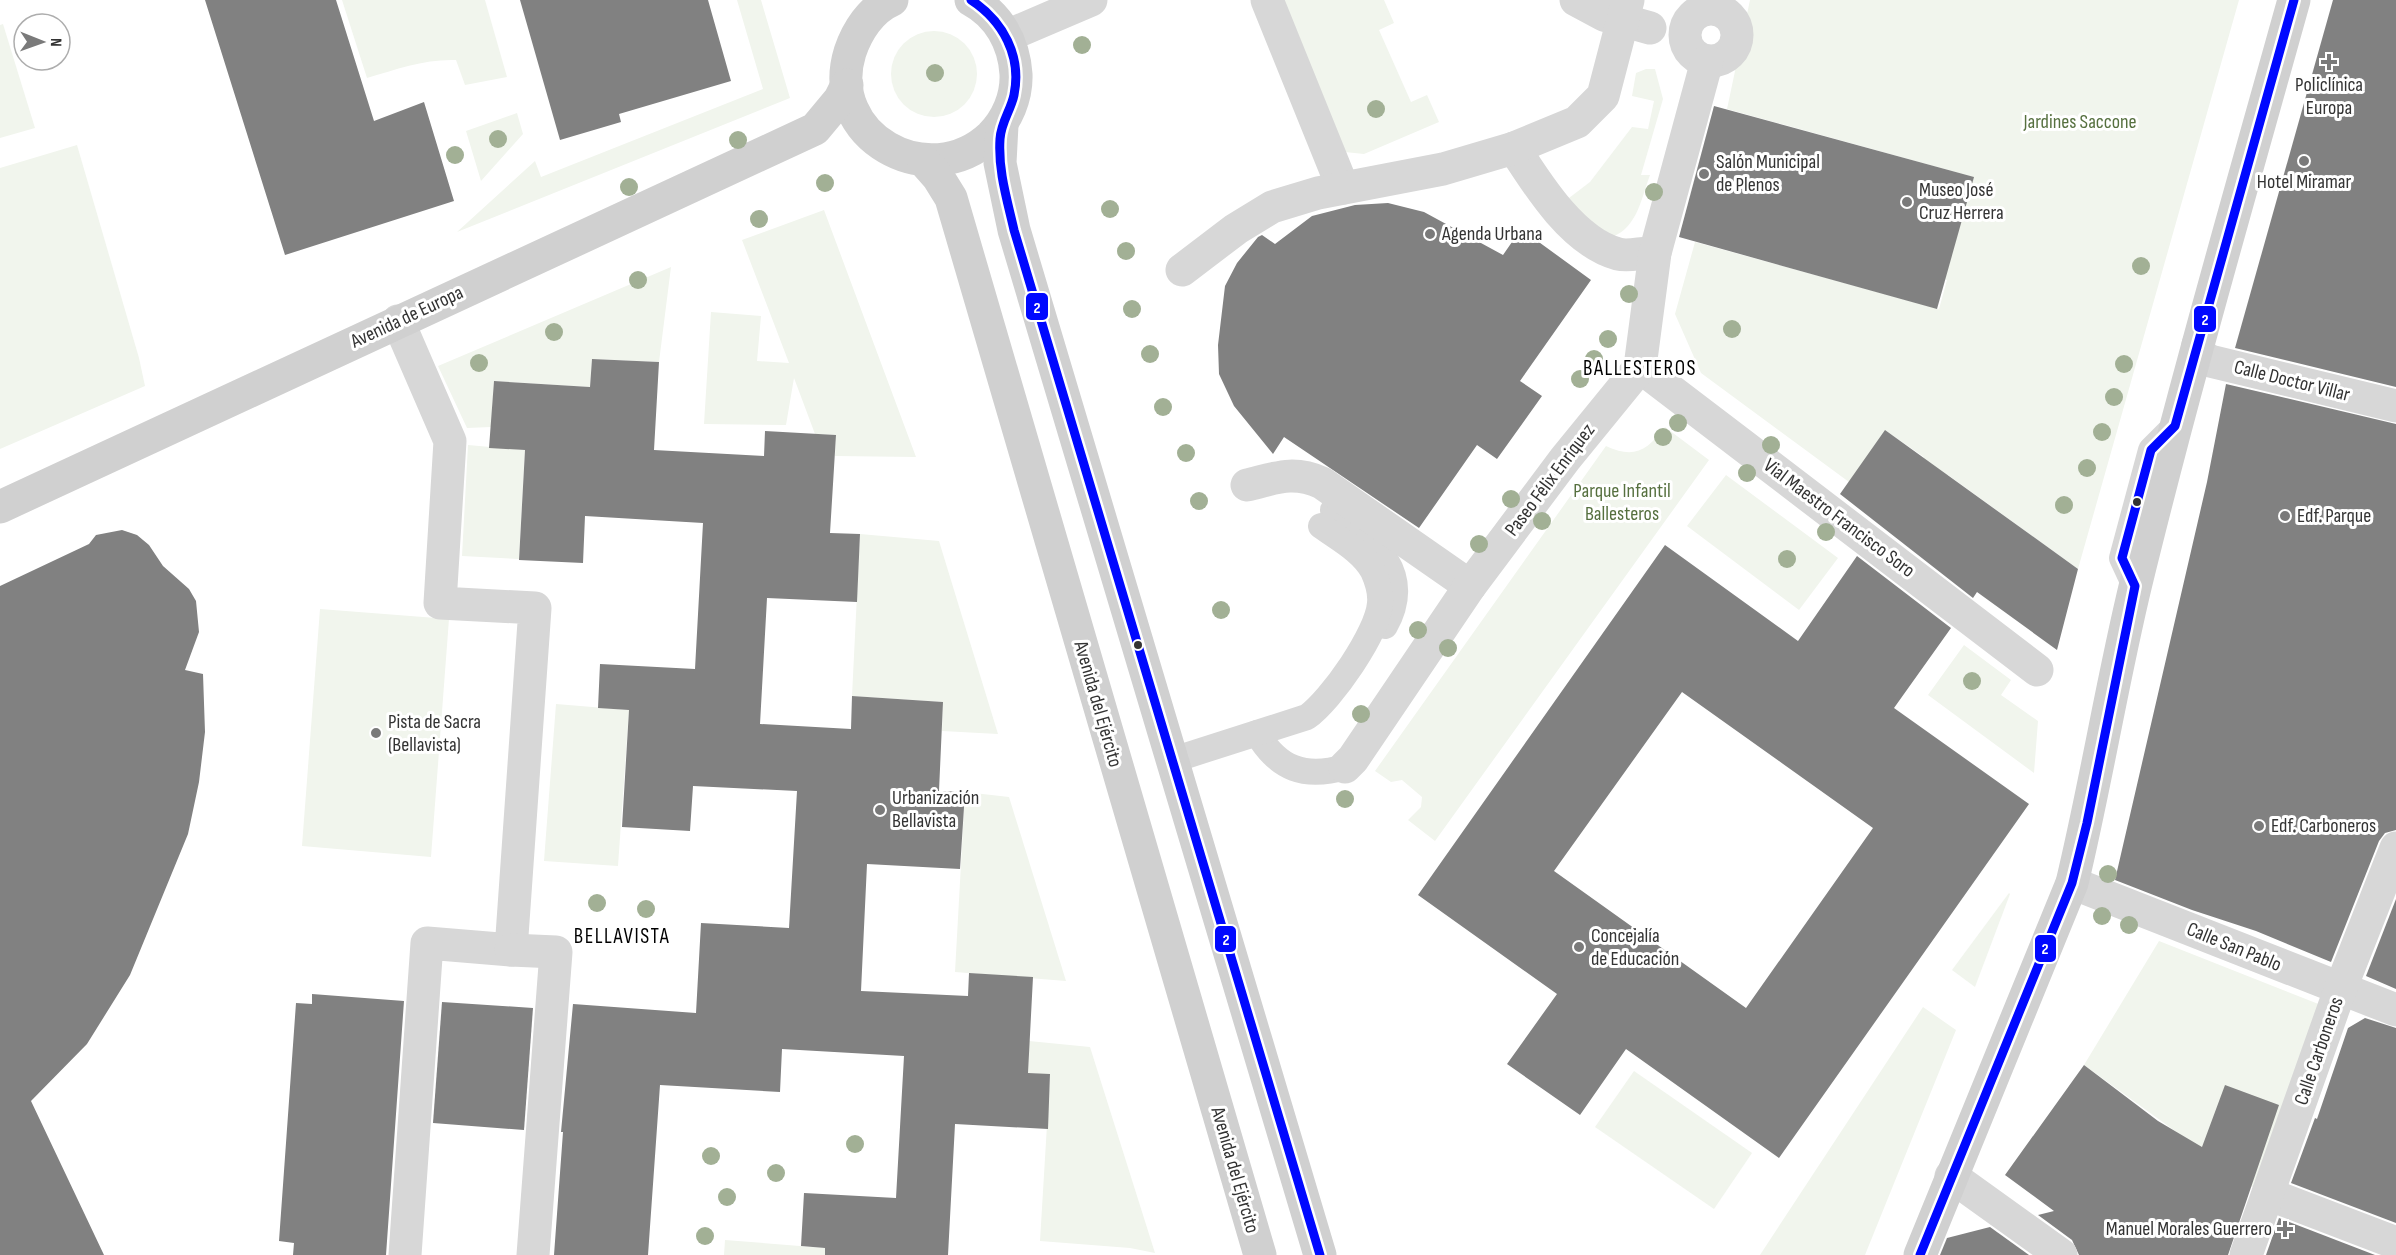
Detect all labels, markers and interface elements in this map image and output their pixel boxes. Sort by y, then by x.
north arrow [12,12,72,72]
text: N [46,38,65,47]
marker: Policlínica Europa [2320,53,2338,71]
place label: Policlínica Europa [2295,73,2363,120]
park label: Jardines Saccone [2022,110,2137,134]
place label: Salón Municipal de Plenos [1716,150,1820,197]
marker: Hotel Miramar [2297,154,2311,168]
marker: Salón Municipal de Plenos [1697,167,1711,181]
place label: Hotel Miramar [2257,170,2351,194]
place label: Museo José Cruz Herrera [1919,178,2004,225]
marker: Museo José Cruz Herrera [1900,195,1914,209]
place label: Agenda Urbana [1441,222,1542,246]
marker: Agenda Urbana [1423,227,1437,241]
street label: Avenida de Europa [346,280,467,354]
line badge: 2 [1025,292,1049,321]
text: 2 [1033,299,1041,318]
line badge: 2 [2193,305,2217,333]
text: 2 [2201,311,2209,330]
street label: Calle Doctor Villar [2232,355,2353,407]
district label: BALLESTEROS [1583,356,1697,381]
street label: Paseo Félix Enriquez [1500,419,1600,541]
street label: Vial Maestro Francisco Soro [1759,453,1919,583]
park label: Parque Infantil Ballesteros [1573,479,1671,526]
unlabelled marker [2131,496,2143,508]
place label: Edf. Parque [2297,504,2371,528]
marker: Edf. Parque [2278,509,2292,523]
street label: Avenida del Ejército [1068,637,1127,770]
unlabelled marker [1132,639,1144,651]
place label: Pista de Sacra (Bellavista) [388,710,481,757]
marker: Pista de Sacra (Bellavista) [369,726,383,740]
place label: Urbanización Bellavista [892,786,979,833]
marker: Urbanización Bellavista [873,803,887,817]
place label: Edf. Carboneros [2271,814,2376,838]
marker: Edf. Carboneros [2252,819,2266,833]
street label: Calle San Pablo [2183,917,2285,977]
district label: BELLAVISTA [574,924,670,949]
place label: Concejalía de Educación [1591,924,1679,971]
line badge: 2 [1214,925,1237,953]
text: 2 [1222,931,1230,950]
line badge: 2 [2034,934,2057,963]
marker: Concejalía de Educación [1572,940,1586,954]
text: 2 [2041,940,2049,959]
street label: Calle Carboneros [2289,994,2349,1108]
street label: Avenida del Ejército [1205,1103,1264,1236]
place label: Manuel Morales Guerrero [2106,1217,2272,1241]
marker: Manuel Morales Guerrero [2276,1220,2294,1238]

